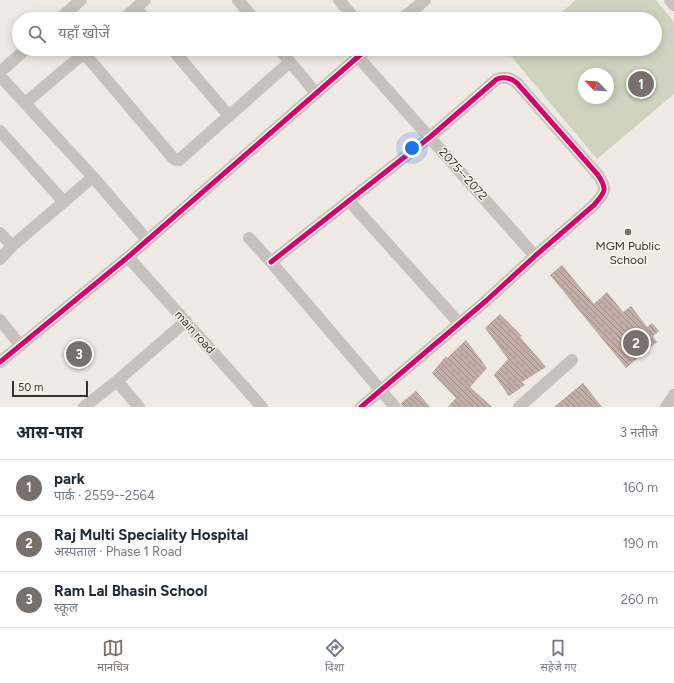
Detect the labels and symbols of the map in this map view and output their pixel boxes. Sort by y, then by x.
north arrow [578,68,614,104]
pin: 1 [628,69,654,99]
your location [402,138,422,158]
street label: 2075--2072 [436,145,490,203]
marker: MGM Public School [623,227,633,237]
place label: MGM Public School [596,239,661,267]
street label: main road [172,308,218,356]
pin: 2 [623,328,649,358]
pin: 3 [66,339,92,369]
scale bar [12,379,88,398]

